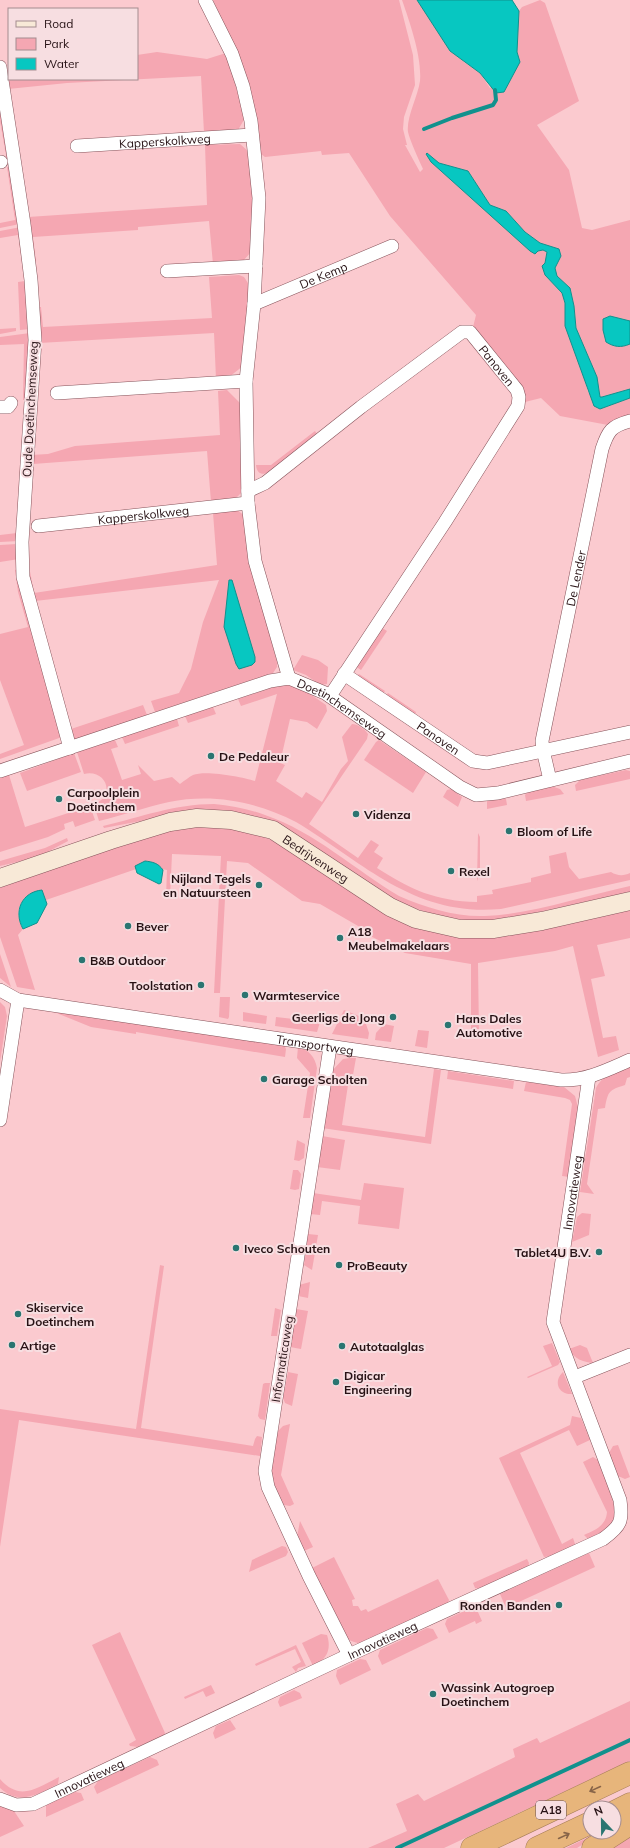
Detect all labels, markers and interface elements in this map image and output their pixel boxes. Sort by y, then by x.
legend [8,8,138,80]
text: Road [44,16,73,31]
text: Park [44,36,70,51]
text: Water [44,56,80,71]
street label: Kapperskolkweg [119,130,211,151]
street label: De Kemp [297,258,349,292]
street label: Oude Doetinchemseweg [19,341,41,477]
street label: Panoven [476,342,518,389]
street label: Kapperskolkweg [97,502,190,527]
street label: De Lender [562,548,589,608]
street label: Doetinchemseweg [295,675,390,741]
street label: Panoven [414,718,463,757]
place label: De Pedaleur [219,749,289,764]
marker: De Pedaleur [206,751,216,761]
place label: Carpoolplein Doetinchem [67,785,139,814]
marker: Carpoolplein Doetinchem [54,794,64,804]
place label: Videnza [363,807,411,822]
marker: Videnza [351,809,361,819]
place label: Bloom of Life [517,824,593,839]
marker: Bloom of Life [504,826,514,836]
street label: Bedrijvenweg [280,831,352,885]
place label: Rexel [459,864,490,879]
marker: Rexel [446,866,456,876]
place label: Nijland Tegels en Natuursteen [163,871,251,900]
marker: Nijland Tegels en Natuursteen [254,880,264,890]
place label: Bever [136,919,169,934]
marker: Bever [123,921,133,931]
place label: A18 Meubelmakelaars [348,924,449,953]
marker: A18 Meubelmakelaars [335,933,345,943]
place label: B&B Outdoor [90,953,166,968]
marker: B&B Outdoor [77,955,87,965]
place label: Toolstation [129,978,193,993]
marker: Toolstation [196,980,206,990]
place label: Warmteservice [253,988,340,1003]
marker: Warmteservice [240,990,250,1000]
place label: Geerligs de Jong [292,1010,385,1025]
place label: Hans Dales Automotive [456,1011,523,1040]
marker: Geerligs de Jong [388,1012,398,1022]
marker: Hans Dales Automotive [443,1020,453,1030]
street label: Transportweg [275,1031,355,1057]
place label: Garage Scholten [272,1072,367,1087]
marker: Garage Scholten [259,1074,269,1084]
street label: Innovatieweg [559,1154,585,1231]
place label: Iveco Schouten [244,1241,330,1256]
marker: Iveco Schouten [231,1243,241,1253]
place label: Tablet4U B.V. [515,1245,591,1260]
marker: Tablet4U B.V. [594,1247,604,1257]
place label: ProBeauty [347,1258,408,1273]
marker: ProBeauty [334,1260,344,1270]
place label: Skiservice Doetinchem [26,1300,95,1329]
marker: Skiservice Doetinchem [13,1309,23,1319]
street label: Informaticaweg [268,1315,296,1403]
place label: Artige [20,1338,56,1353]
place label: Autotaalglas [350,1339,424,1354]
marker: Artige [7,1340,17,1350]
marker: Autotaalglas [337,1341,347,1351]
place label: Digicar Engineering [344,1368,412,1397]
marker: Digicar Engineering [331,1377,341,1387]
place label: Ronden Banden [460,1598,551,1613]
marker: Ronden Banden [554,1600,564,1610]
street label: Innovatieweg [345,1617,419,1662]
place label: Wassink Autogroep Doetinchem [441,1680,554,1709]
marker: Wassink Autogroep Doetinchem [428,1689,438,1699]
street label: Innovatieweg [52,1755,126,1800]
one-way arrow [589,1786,601,1793]
north arrow [582,1800,622,1840]
road number: A18 [536,1801,566,1819]
text: N [592,1803,605,1819]
one-way arrow [557,1832,569,1839]

